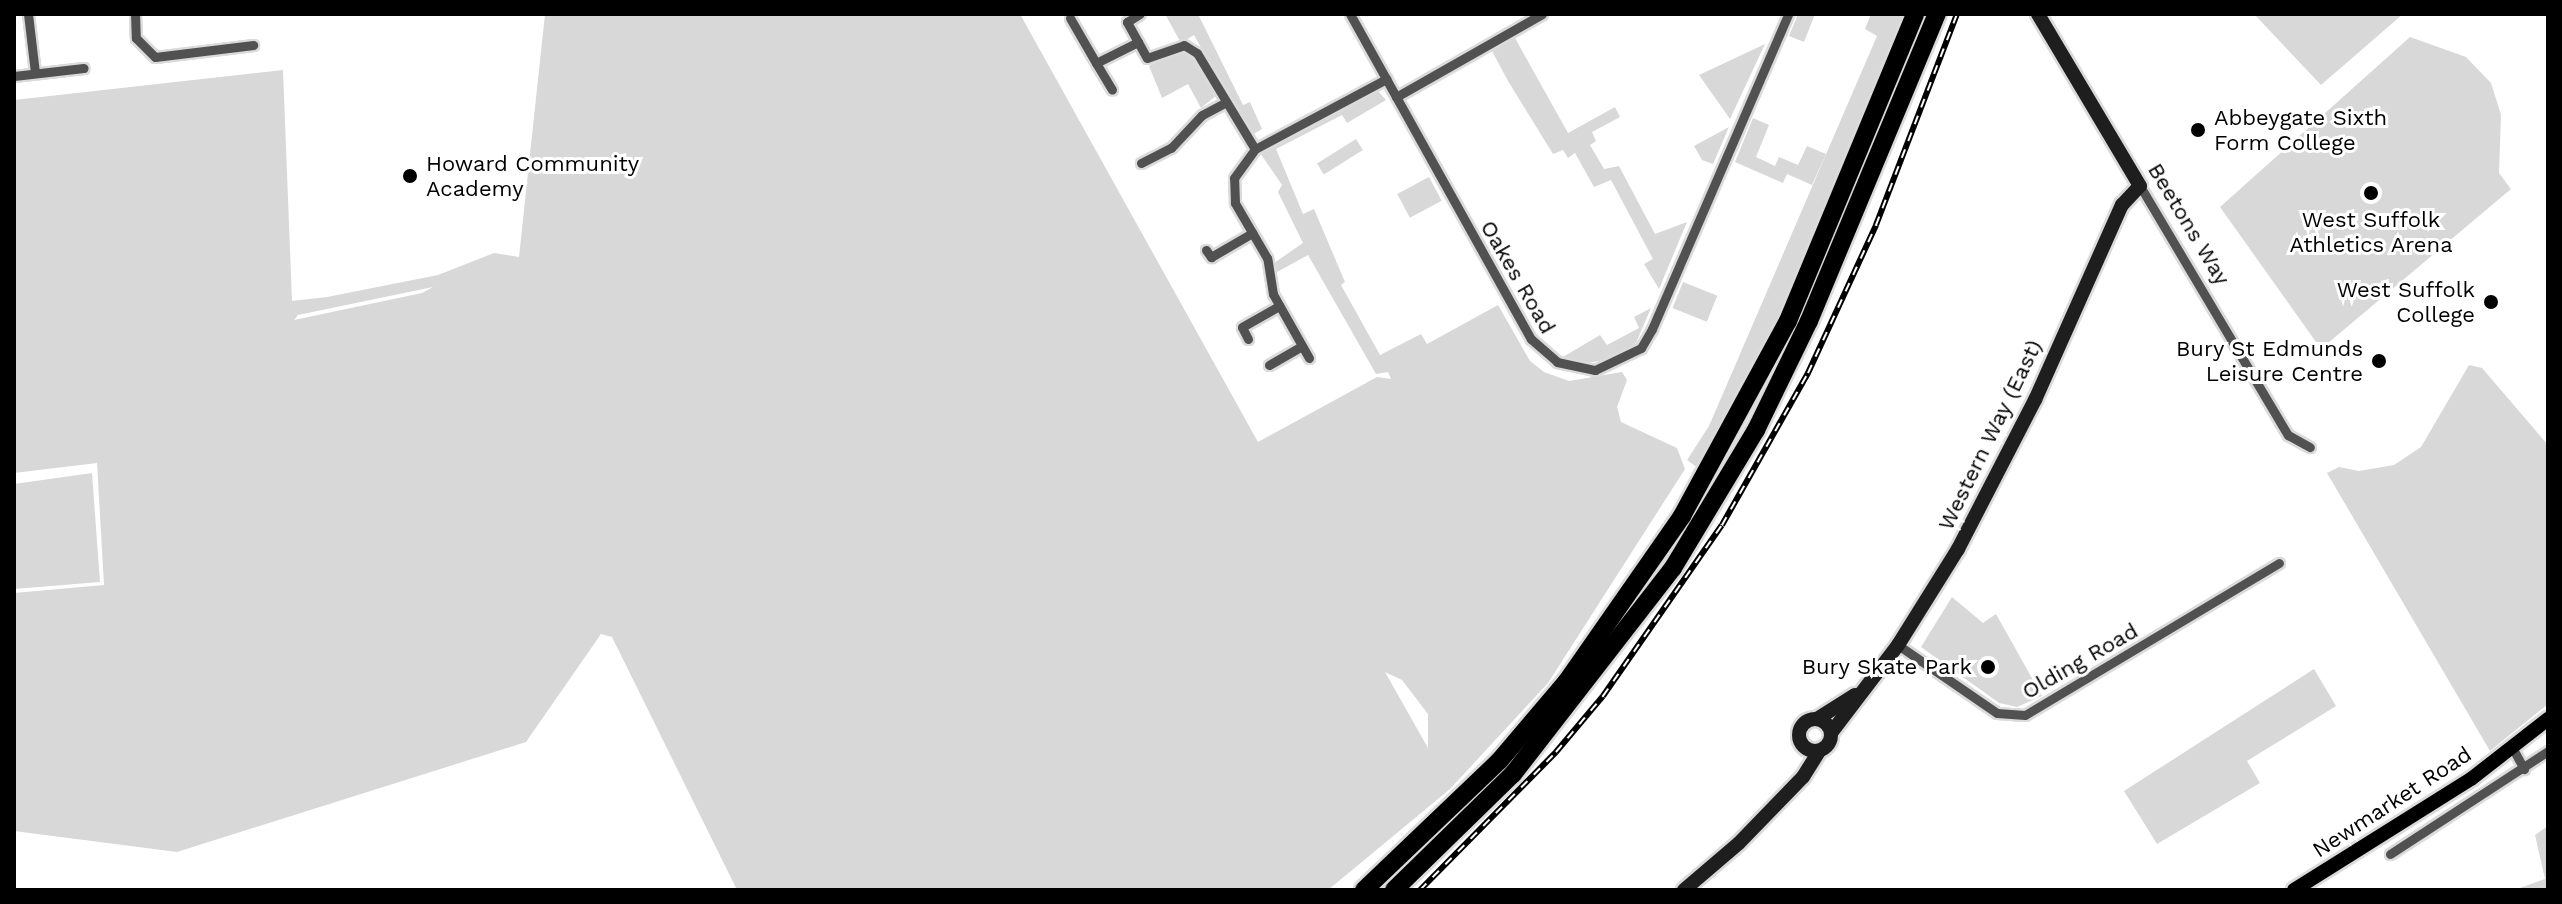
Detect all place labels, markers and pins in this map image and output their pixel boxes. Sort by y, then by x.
place label: Abbeygate Sixth Form College [2214,104,2387,156]
marker: Abbeygate Sixth Form College [2189,121,2207,139]
place label: Howard Community Academy [426,150,639,202]
marker: Howard Community Academy [401,167,419,185]
marker: West Suffolk Athletics Arena [2362,184,2380,202]
place label: West Suffolk Athletics Arena [2289,206,2453,258]
place label: West Suffolk College [2337,276,2475,328]
marker: West Suffolk College [2482,293,2500,311]
place label: Bury St Edmunds Leisure Centre [2175,335,2363,386]
marker: Bury St Edmunds Leisure Centre [2370,352,2388,370]
place label: Bury Skate Park [1801,654,1972,680]
marker: Bury Skate Park [1979,658,1997,676]

